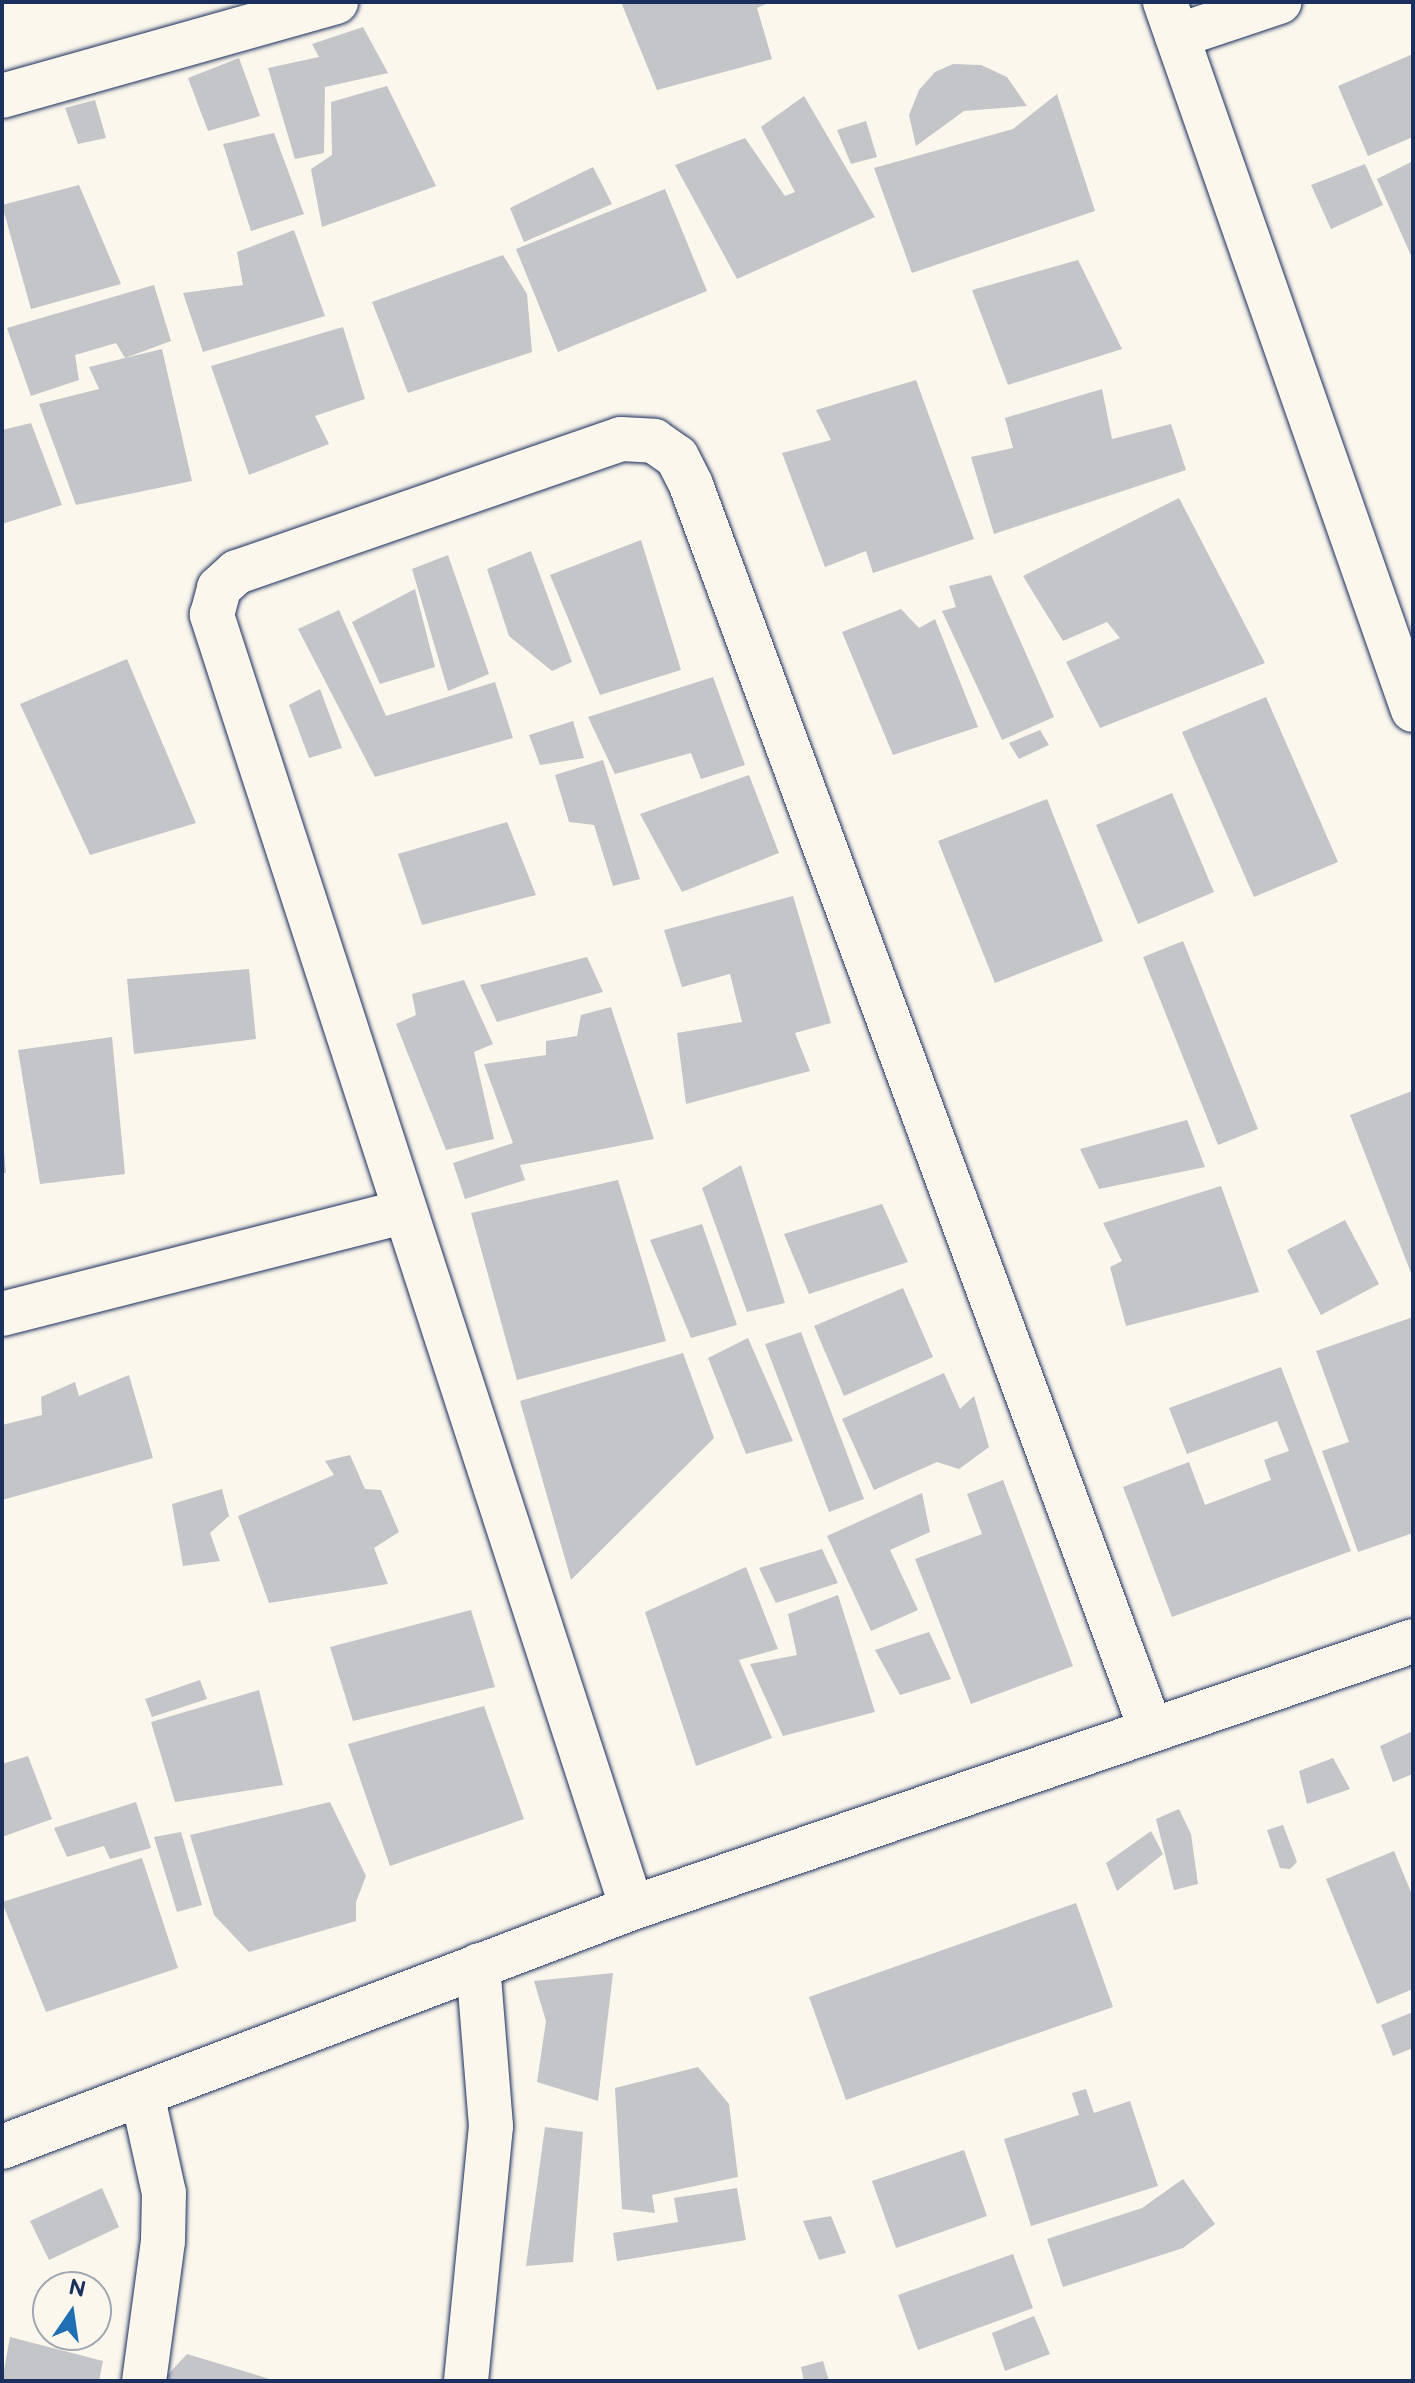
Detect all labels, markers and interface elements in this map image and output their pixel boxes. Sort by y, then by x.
north arrow [32,2271,112,2351]
text: N [66,2274,88,2304]

